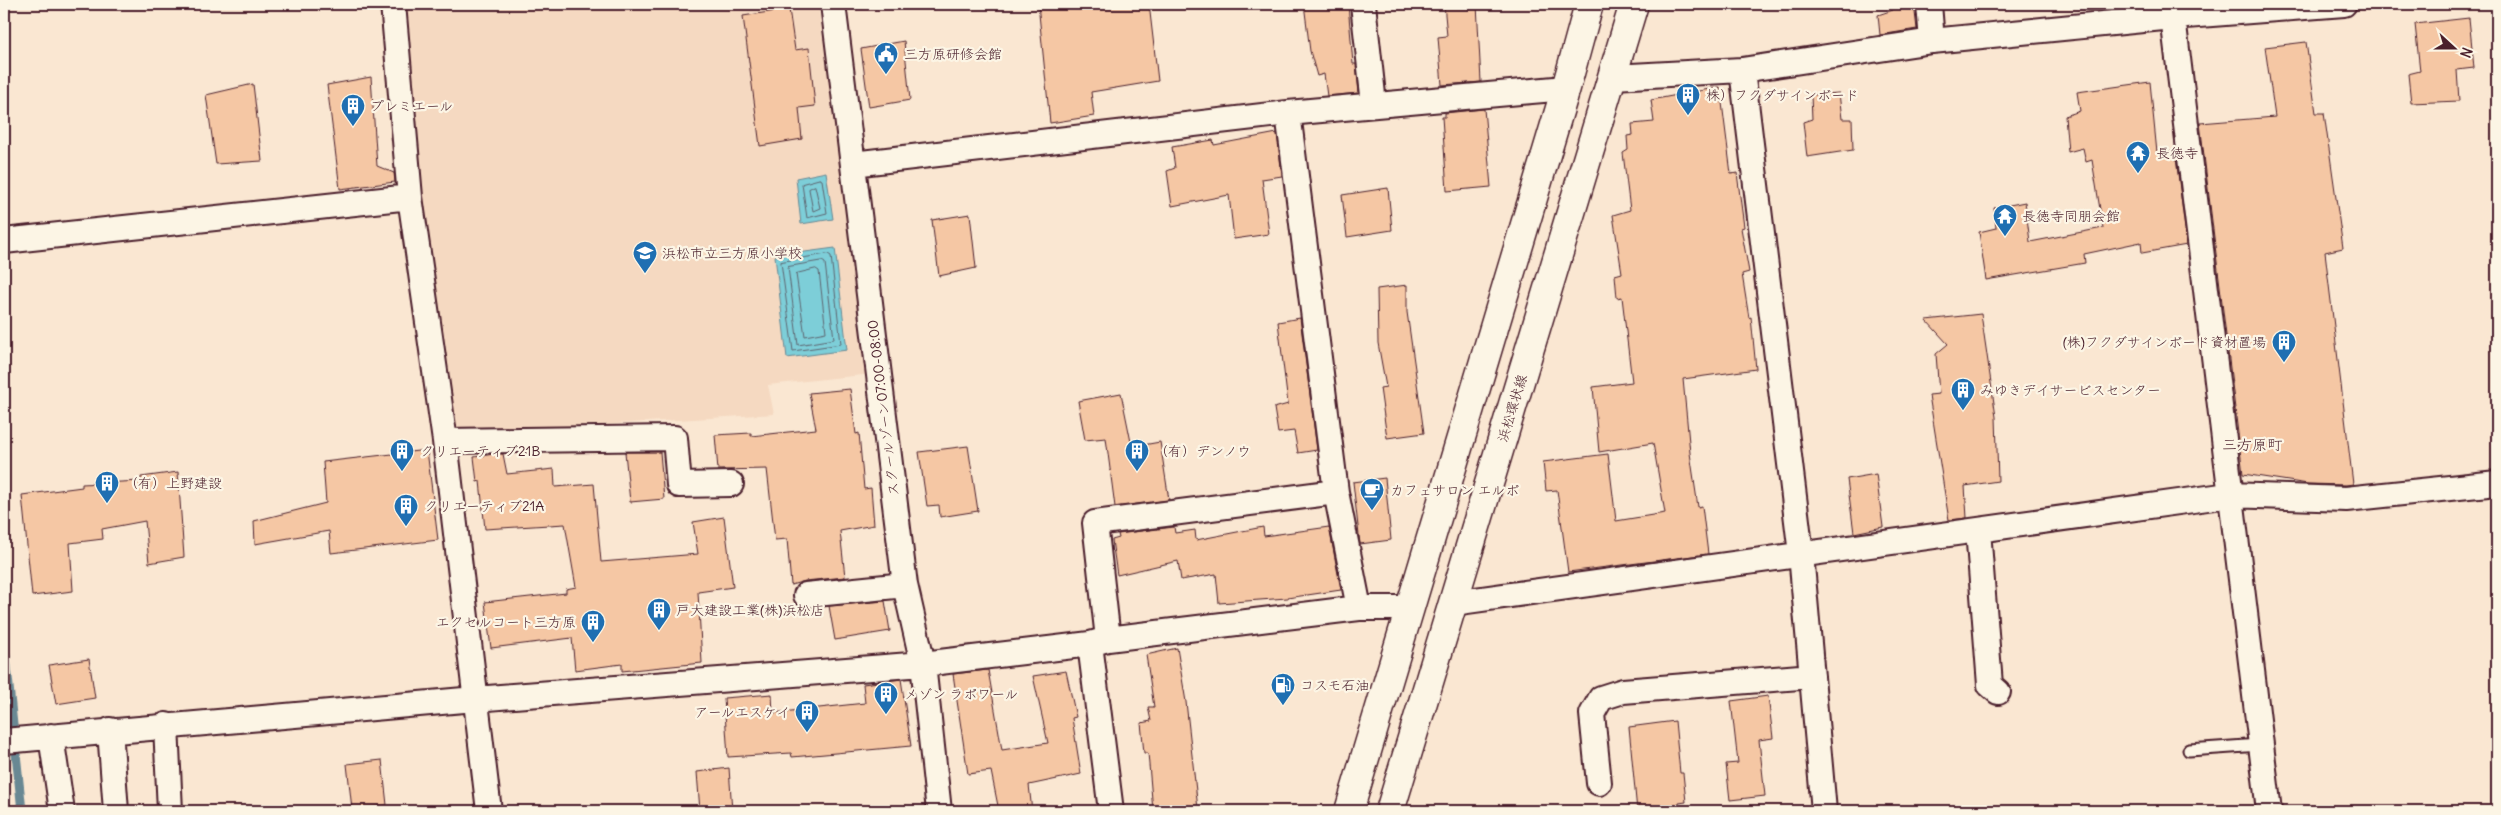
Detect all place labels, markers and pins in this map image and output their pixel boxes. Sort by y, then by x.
public building icon: 三方原研修会館 [873,41,899,75]
place label: 三方原研修会館 [904,45,1002,63]
building icon: 株）フクダサインボード [1675,82,1701,116]
place label: 株）フクダサインボード [1706,86,1859,104]
building icon: プレミエール [340,93,366,127]
place label: プレミエール [370,97,453,115]
temple icon: 長徳寺 [2125,140,2151,174]
place label: 長徳寺 [2156,144,2198,162]
temple icon: 長徳寺同朋会館 [1992,203,2018,237]
place label: 長徳寺同朋会館 [2022,207,2120,225]
school or university icon: 浜松市立三方原小学校 [632,240,658,274]
place label: 浜松市立三方原小学校 [662,244,802,262]
building icon: (株)フクダサインボード資材置場 [2271,329,2297,363]
place label: (株)フクダサインボード資材置場 [2063,333,2266,351]
building icon: みゆきデイサービスセンター [1950,377,1976,411]
place label: みゆきデイサービスセンター [1980,381,2161,399]
building icon: クリエーティブ21B [389,438,415,472]
building icon: （有）デンノウ [1124,438,1150,472]
place label: クリエーティブ21B [420,442,540,460]
place label: （有）デンノウ [1154,442,1251,460]
building icon: （有）上野建設 [94,470,120,504]
place label: （有）上野建設 [124,474,222,492]
cafe icon: カフェサロン エルボ [1359,477,1385,511]
place label: カフェサロン エルボ [1390,481,1519,499]
building icon: クリエーティブ21A [393,493,419,527]
place label: クリエーティブ21A [424,497,544,515]
building icon: 戸大建設工業(株)浜松店 [646,597,672,631]
place label: 戸大建設工業(株)浜松店 [676,601,824,619]
building icon: エクセルコート三方原 [580,609,606,643]
place label: エクセルコート三方原 [435,613,576,631]
fuel station icon: コスモ石油 [1270,672,1296,706]
place label: コスモ石油 [1300,676,1369,694]
building icon: メゾン ラポワール [873,681,899,715]
place label: メゾン ラポワール [904,685,1019,703]
building icon: アールエスケイ [794,699,820,733]
place label: アールエスケイ [694,703,790,721]

